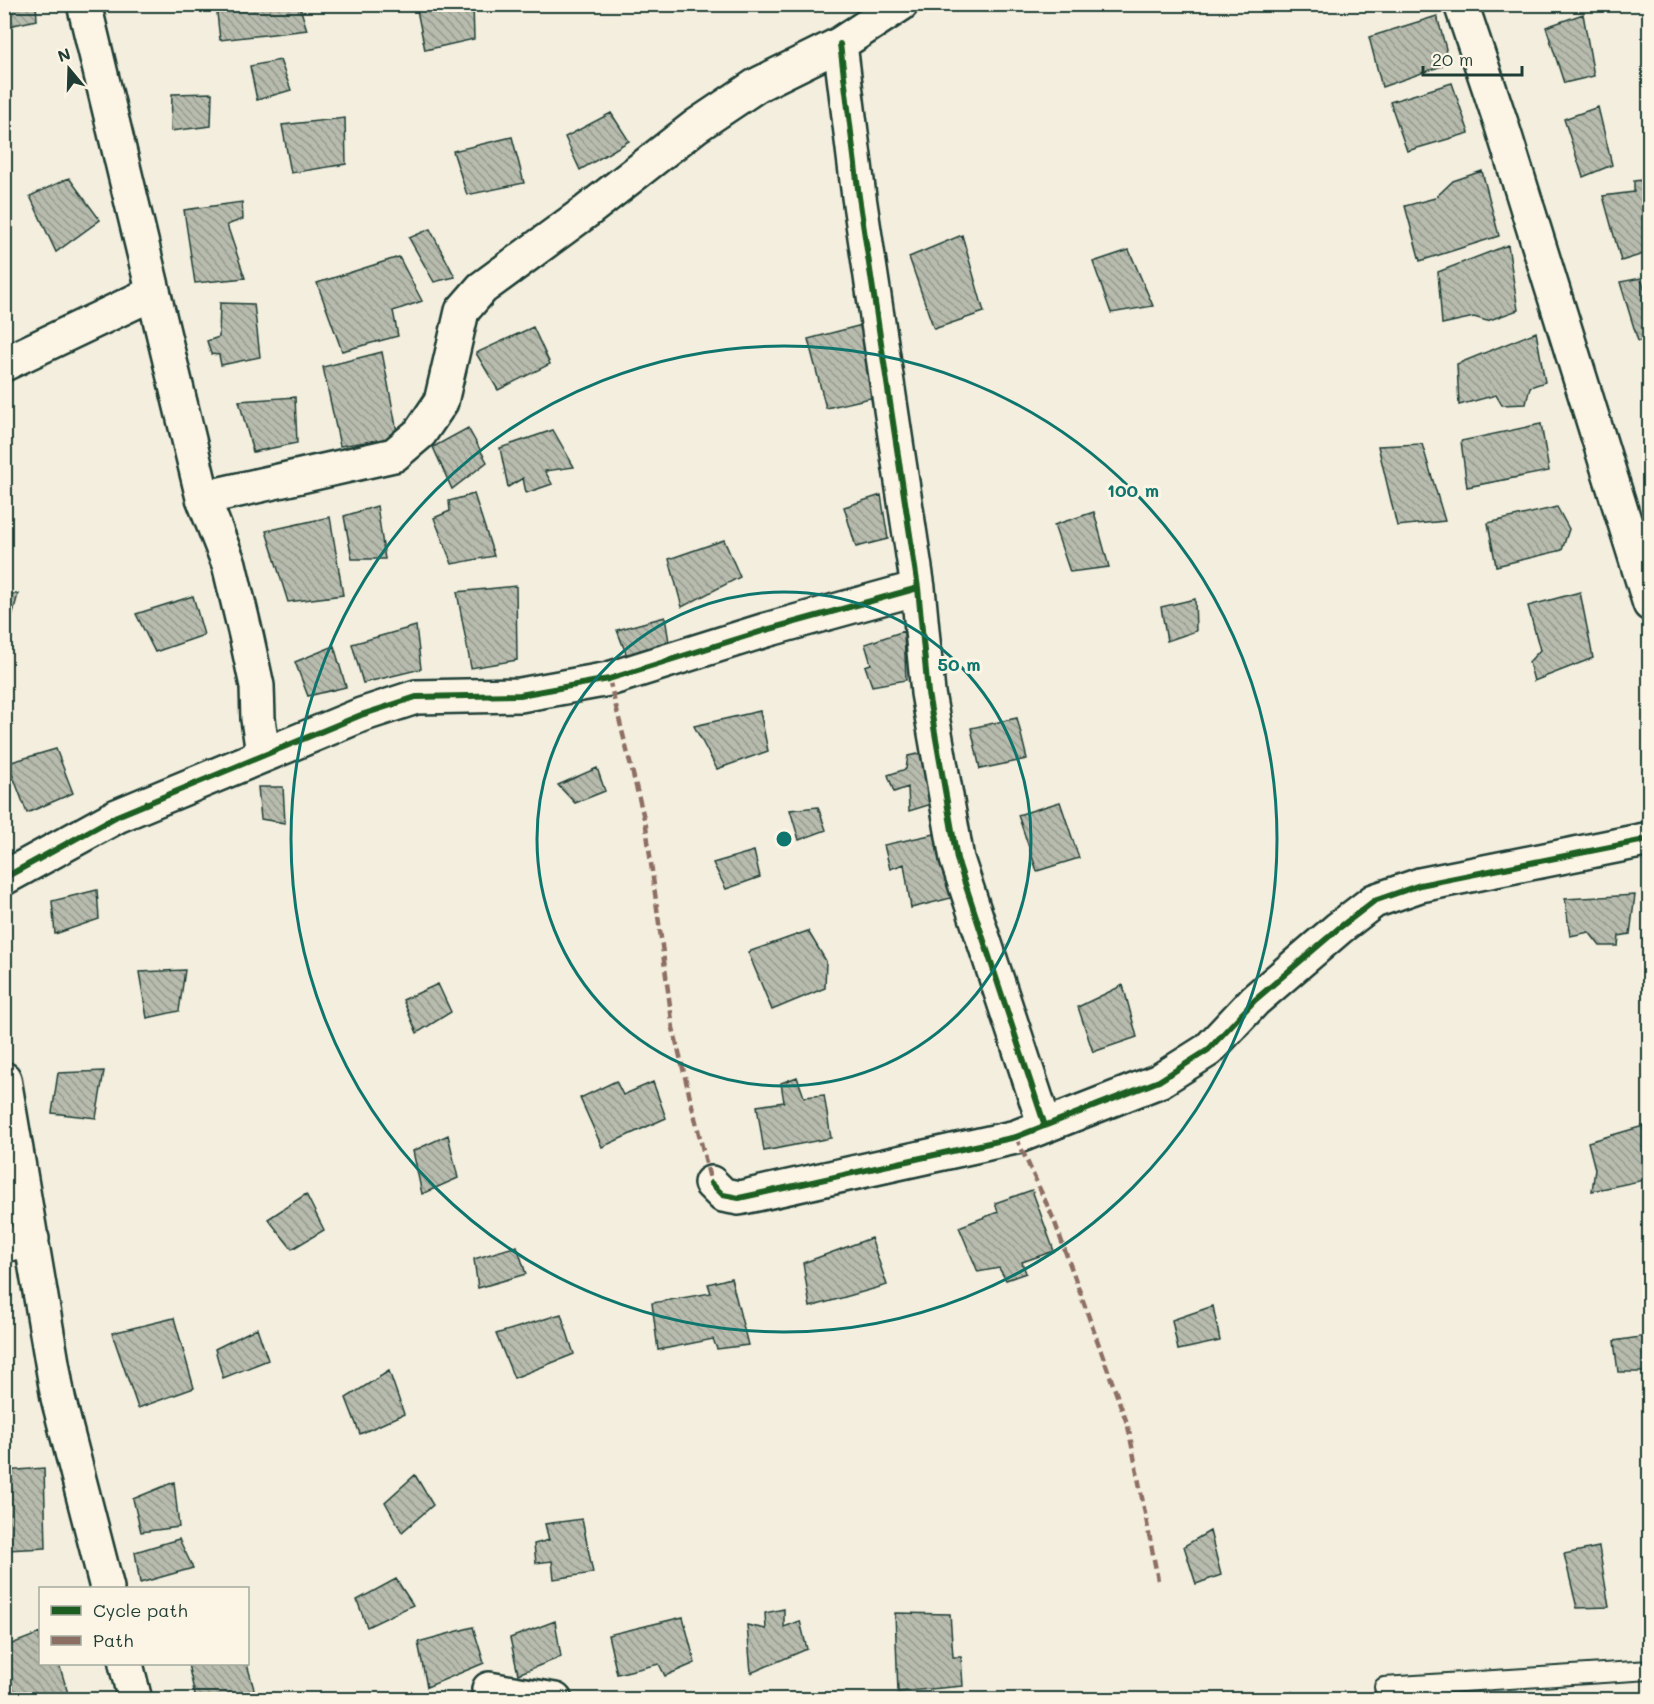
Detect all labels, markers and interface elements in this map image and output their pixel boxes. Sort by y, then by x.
north arrow [39,39,99,99]
scale bar [1423,39,1522,77]
text: N [55,42,73,66]
text: 20 m [1432,47,1473,71]
text: 100 m [1107,478,1159,502]
text: 50 m [938,652,980,676]
centre of rings [774,829,794,849]
legend [39,1587,249,1665]
text: Cycle path [93,1598,188,1622]
text: Path [93,1628,133,1652]

